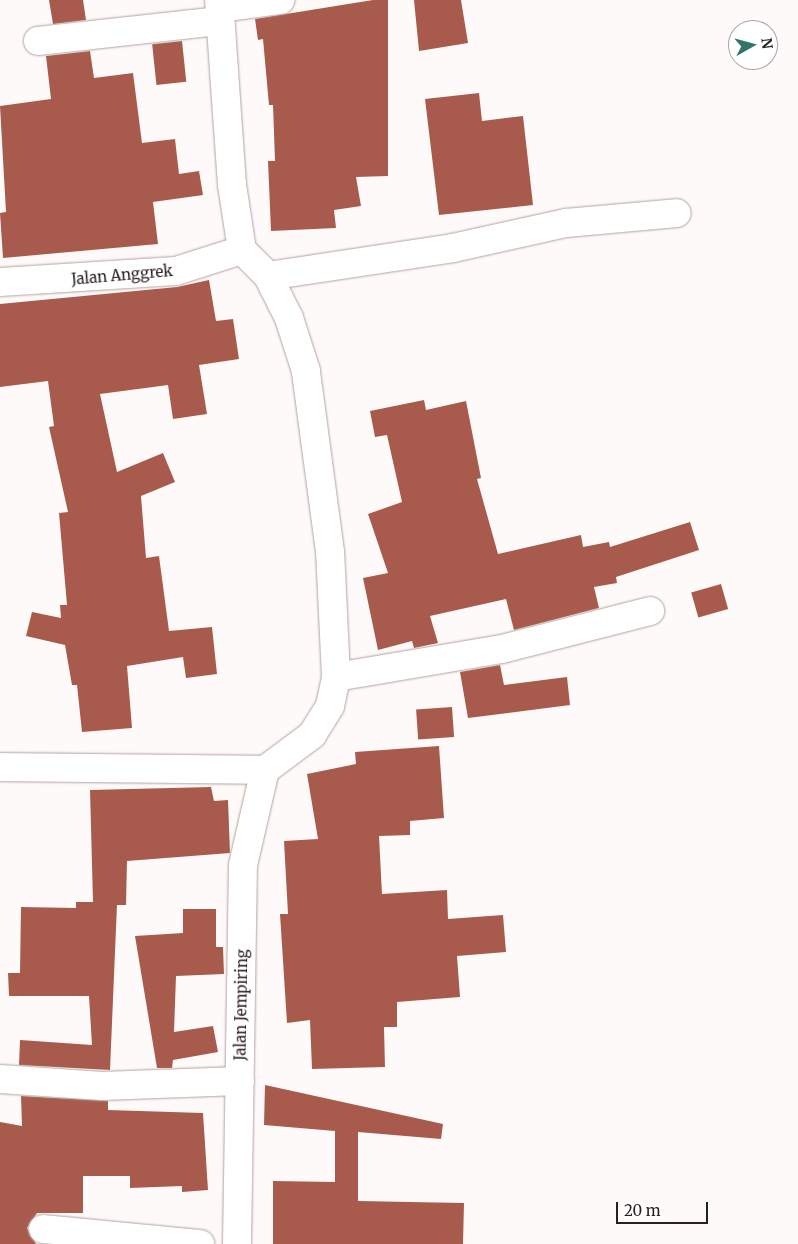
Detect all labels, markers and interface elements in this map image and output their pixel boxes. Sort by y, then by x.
north arrow [728,20,778,70]
text: N [757,37,777,50]
street label: Jalan Anggrek [70,262,174,288]
street label: Jalan Jempiring [231,949,251,1061]
scale bar [618,1192,710,1224]
text: 20 m [624,1201,661,1220]

